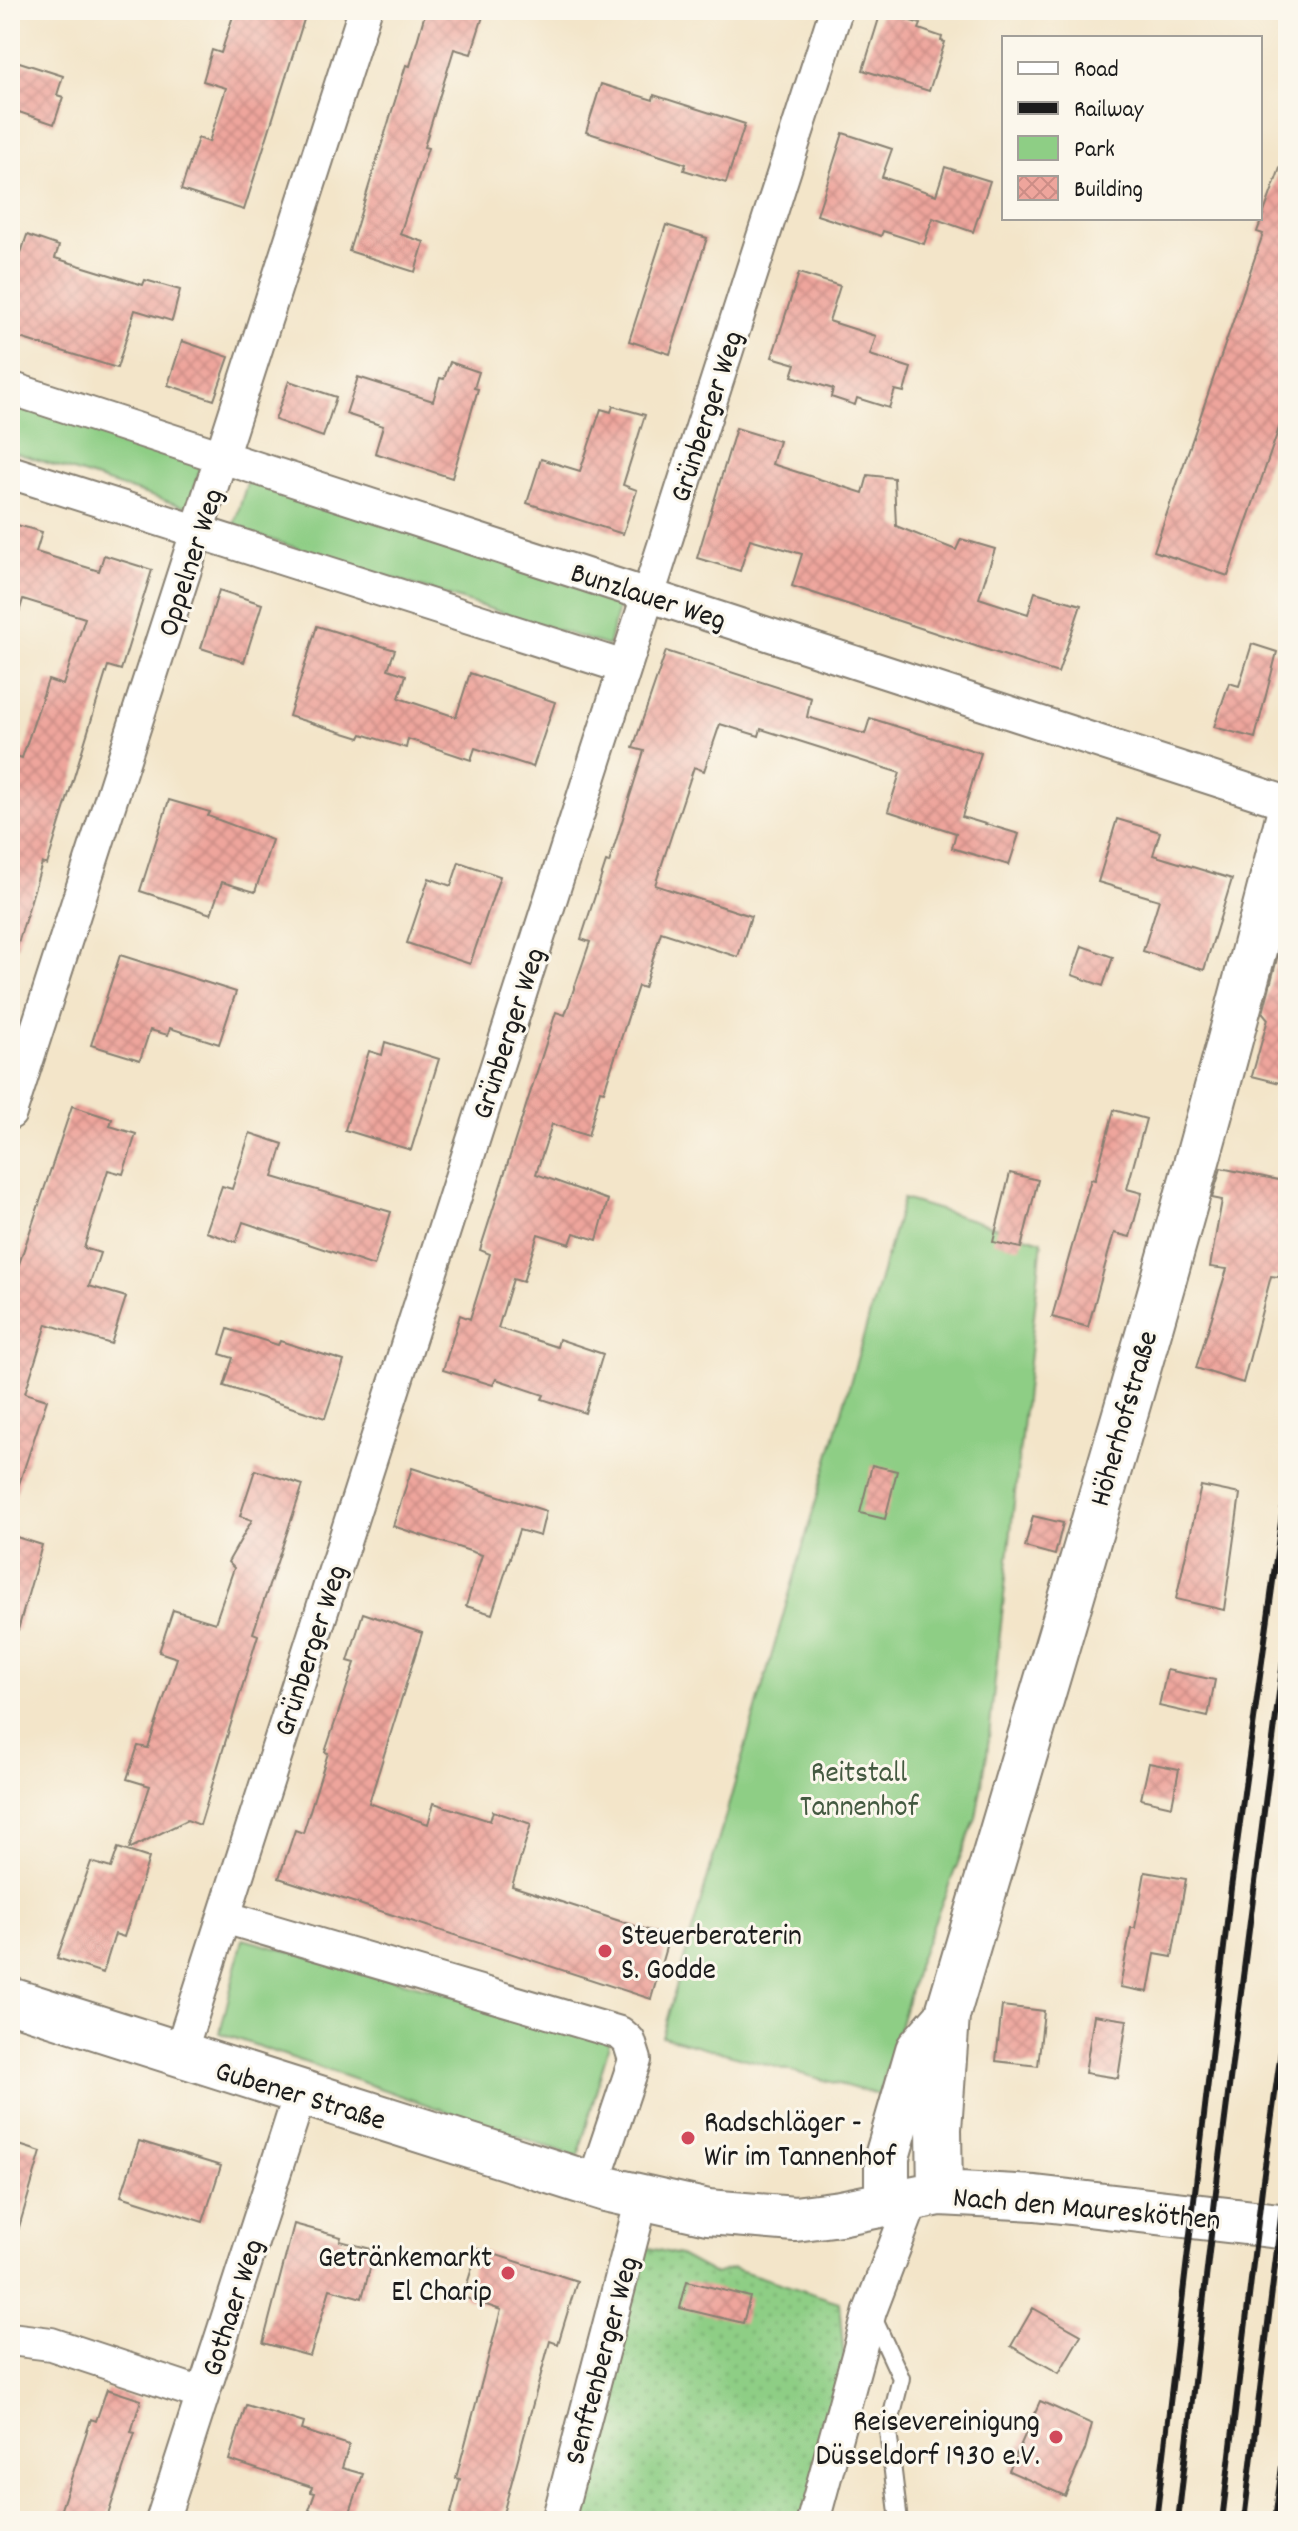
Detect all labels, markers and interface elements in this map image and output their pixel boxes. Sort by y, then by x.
legend [1002,36,1262,220]
text: Road [1074,54,1119,88]
text: Railway [1074,94,1145,128]
text: Park [1074,134,1115,168]
text: Building [1074,174,1143,208]
street label: Grünberger Weg [661,326,757,509]
street label: Oppelner Weg [149,484,237,643]
street label: Bunzlauer Weg [564,554,731,645]
street label: Grünberger Weg [463,943,559,1126]
street label: Höherhofstraße [1081,1326,1172,1512]
street label: Grünberger Weg [265,1560,361,1743]
park label: Reitstall Tannenhof [800,1754,920,1831]
place label: Steuerberaterin S. Godde [621,1917,802,1994]
marker: Steuerberaterin S. Godde [596,1942,614,1960]
street label: Gubener Straße [209,2052,390,2145]
place label: Radschläger - Wir im Tannenhof [704,2104,898,2181]
marker: Radschläger - Wir im Tannenhof [679,2129,697,2147]
street label: Nach den Mauresköthen [951,2178,1222,2245]
street label: Gothaer Weg [193,2234,278,2383]
place label: Getränkemarkt El Charip [318,2239,492,2316]
street label: Senftenberger Weg [556,2252,653,2470]
marker: Getränkemarkt El Charip [499,2264,517,2282]
place label: Reisevereinigung Düsseldorf 1930 e.V. [816,2403,1040,2480]
marker: Reisevereinigung Düsseldorf 1930 e.V. [1047,2428,1065,2446]

